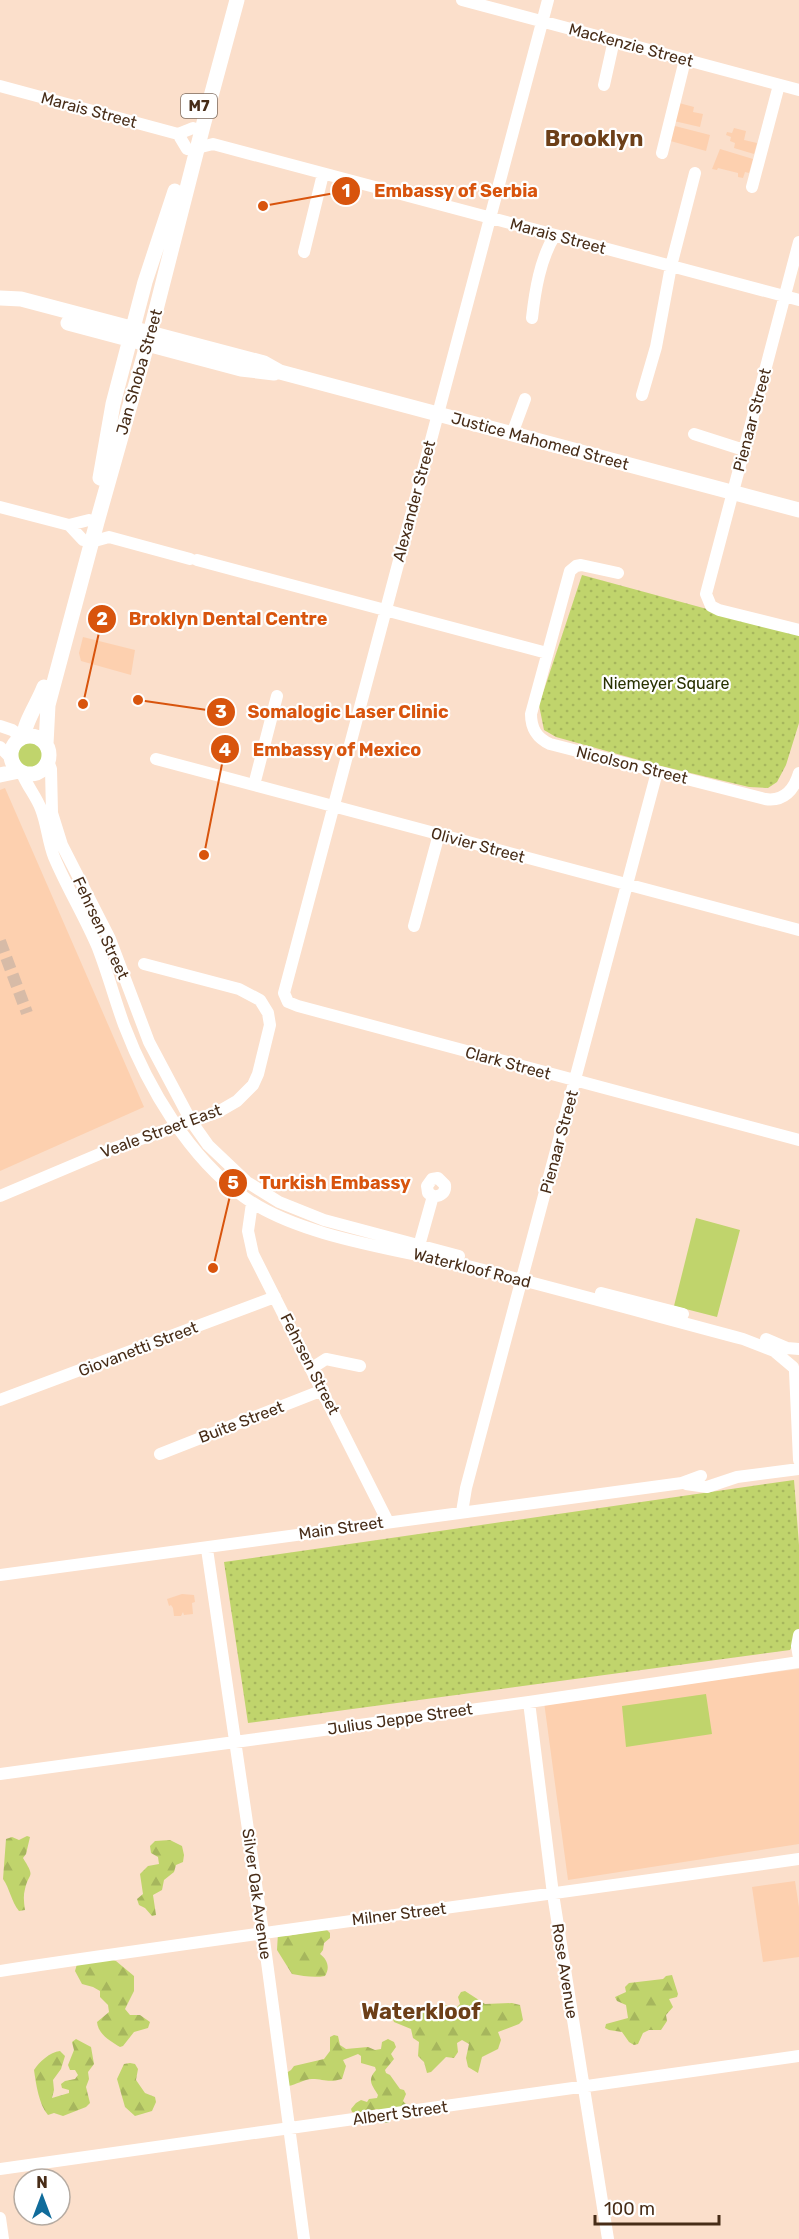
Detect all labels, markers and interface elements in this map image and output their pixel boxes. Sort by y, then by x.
street label: Mackenzie Street [567,19,695,71]
street label: Marais Street [39,88,139,132]
road number: M7 [181,94,217,118]
district label: Brooklyn [545,125,643,152]
callout: Embassy of Serbia [331,173,550,209]
text: 1 [342,180,350,202]
text: Embassy of Serbia [374,180,538,202]
street label: Marais Street [508,214,608,258]
street label: Jan Shoba Street [112,307,166,437]
street label: Pienaar Street [729,366,775,474]
street label: Justice Mahomed Street [449,408,631,474]
street label: Alexander Street [389,438,439,564]
callout: Broklyn Dental Centre [87,601,340,637]
text: 2 [96,608,108,630]
text: Broklyn Dental Centre [129,608,328,630]
park label: Niemeyer Square [603,674,729,693]
callout: Somalogic Laser Clinic [206,694,461,730]
text: 3 [215,701,227,723]
text: Somalogic Laser Clinic [247,701,449,723]
callout: Embassy of Mexico [210,731,434,767]
text: 4 [219,739,231,761]
text: Embassy of Mexico [253,739,421,761]
street label: Nicolson Street [574,742,690,788]
street label: Olivier Street [429,823,527,867]
street label: Fehrsen Street [69,874,133,982]
street label: Clark Street [463,1042,553,1084]
street label: Pienaar Street [536,1088,582,1196]
street label: Veale Street East [98,1100,224,1162]
callout: Turkish Embassy [218,1165,423,1201]
text: 5 [227,1172,239,1194]
text: Turkish Embassy [259,1172,411,1194]
street label: Waterkloof Road [411,1244,533,1292]
street label: Fehrsen Street [276,1310,344,1418]
street label: Giovanetti Street [76,1318,200,1380]
street label: Buite Street [196,1397,286,1447]
street label: Main Street [297,1513,385,1543]
street label: Julius Jeppe Street [326,1699,474,1739]
street label: Silver Oak Avenue [238,1827,276,1961]
street label: Milner Street [351,1899,447,1929]
street label: Rose Avenue [548,1922,582,2020]
district label: Waterkloof [361,1998,481,2025]
street label: Albert Street [351,2097,449,2129]
north arrow [12,2167,72,2227]
text: N [36,2173,48,2192]
scale bar [595,2188,720,2226]
text: 100 m [604,2198,655,2220]

